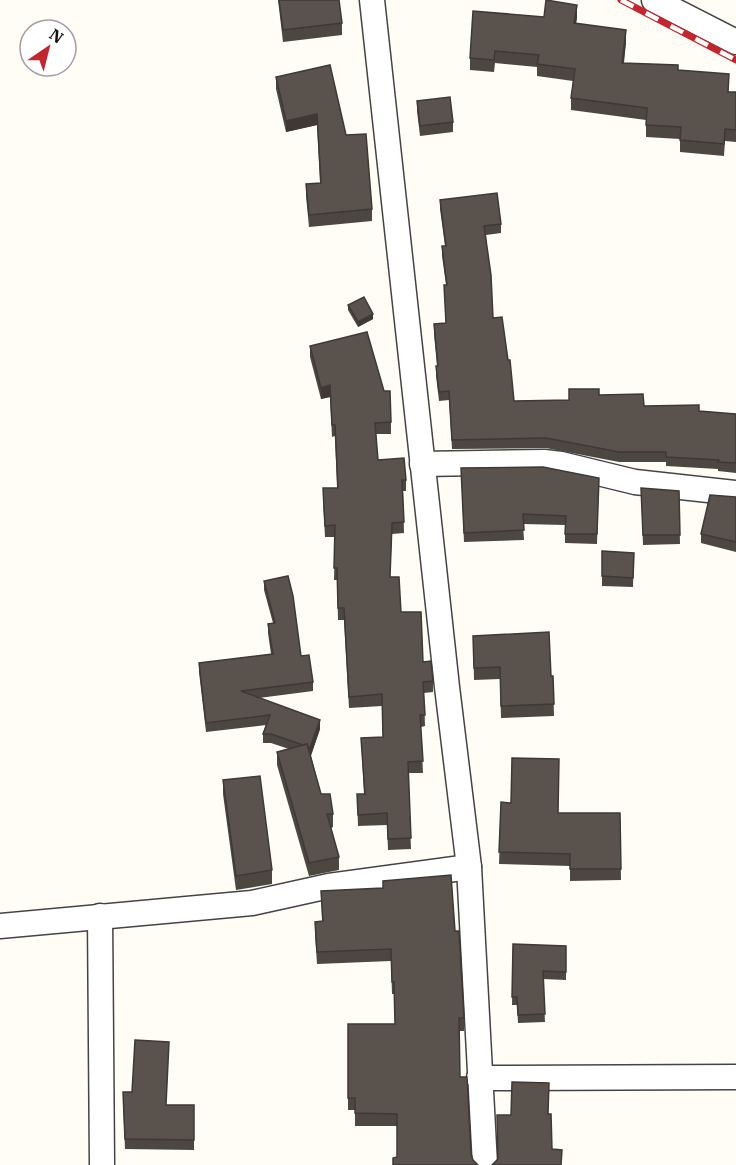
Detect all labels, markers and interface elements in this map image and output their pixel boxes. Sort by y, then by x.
north arrow [18,18,78,78]
text: N [46,24,68,48]

